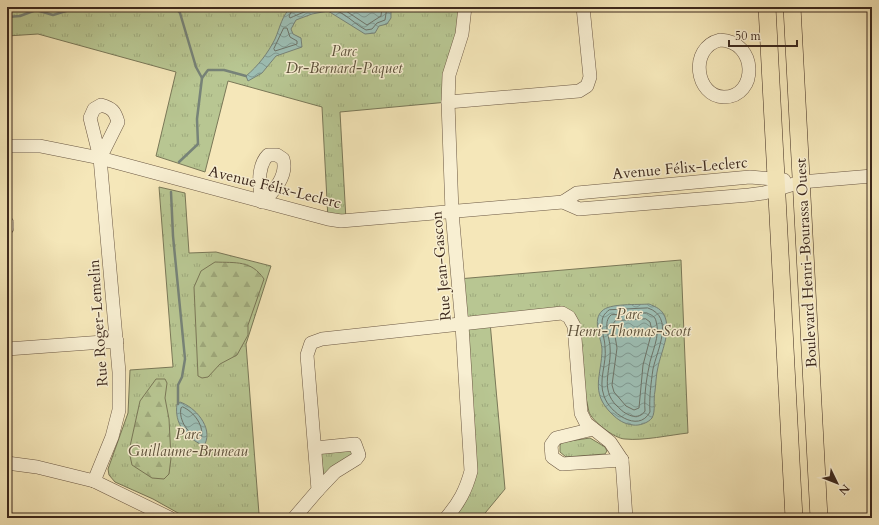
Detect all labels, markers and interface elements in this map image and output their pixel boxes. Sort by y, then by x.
scale bar [729,22,797,48]
text: 50 m [735,28,762,44]
park label: Parc Dr-Bernard-Paquet [286,41,403,78]
street label: Avenue Félix-Leclerc [611,152,749,184]
street label: Boulevard Henri-Bourassa Ouest [791,157,821,368]
street label: Avenue Félix-Leclerc [207,161,343,213]
street label: Rue Jean-Gascon [426,210,456,322]
street label: Rue Roger-Lemelin [84,258,112,387]
park label: Parc Henri-Thomas-Scott [567,304,692,341]
park label: Parc Guillaume-Bruneau [128,424,248,461]
north arrow [817,463,857,503]
text: N [835,481,853,498]

